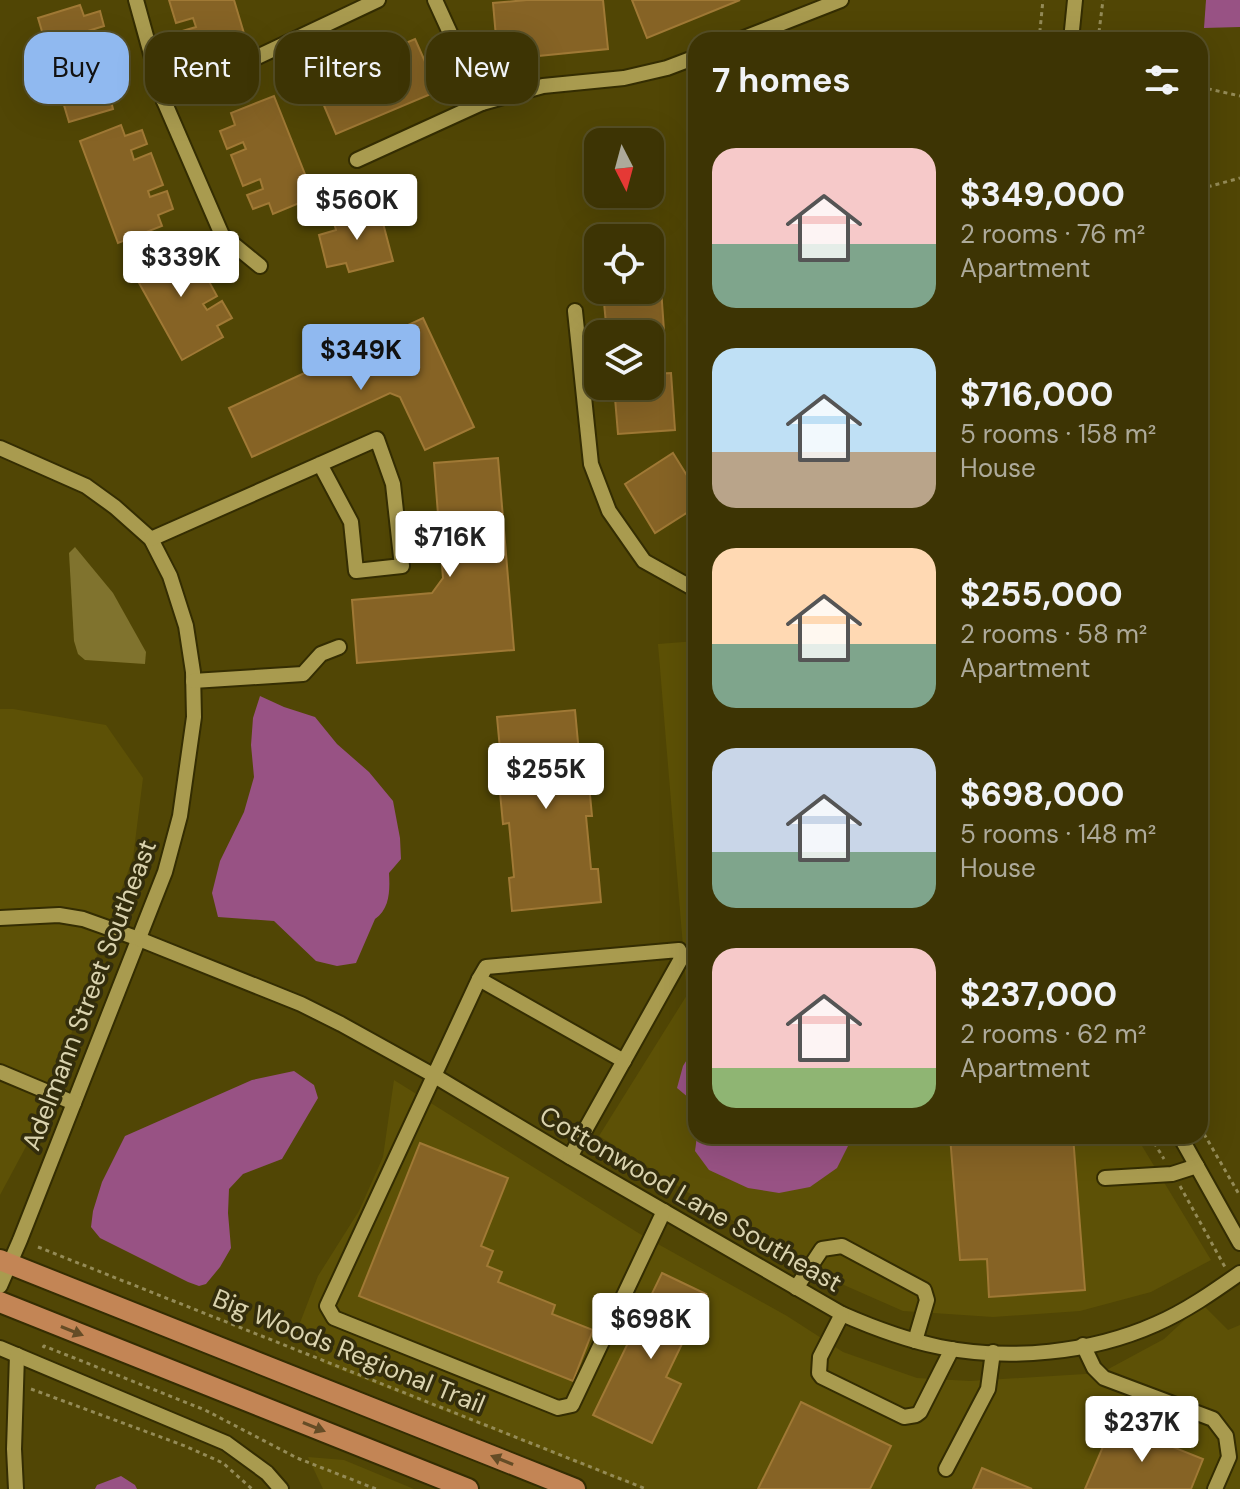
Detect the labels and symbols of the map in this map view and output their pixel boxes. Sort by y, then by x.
north arrow [584,128,664,208]
pin: $560K [301,174,413,242]
pin: $339K [125,231,237,299]
pin: $349K [305,324,417,392]
pin: $716K [394,511,506,579]
pin: $255K [490,743,602,811]
street label: Adelmann Street Southeast [14,835,164,1155]
street label: Cottonwood Lane Southeast [534,1098,848,1300]
street label: Big Woods Regional Trail [208,1281,490,1421]
pin: $698K [595,1293,707,1361]
one-way arrow [60,1325,84,1338]
pin: $237K [1086,1396,1198,1464]
one-way arrow [302,1421,326,1434]
one-way arrow [490,1453,514,1466]

